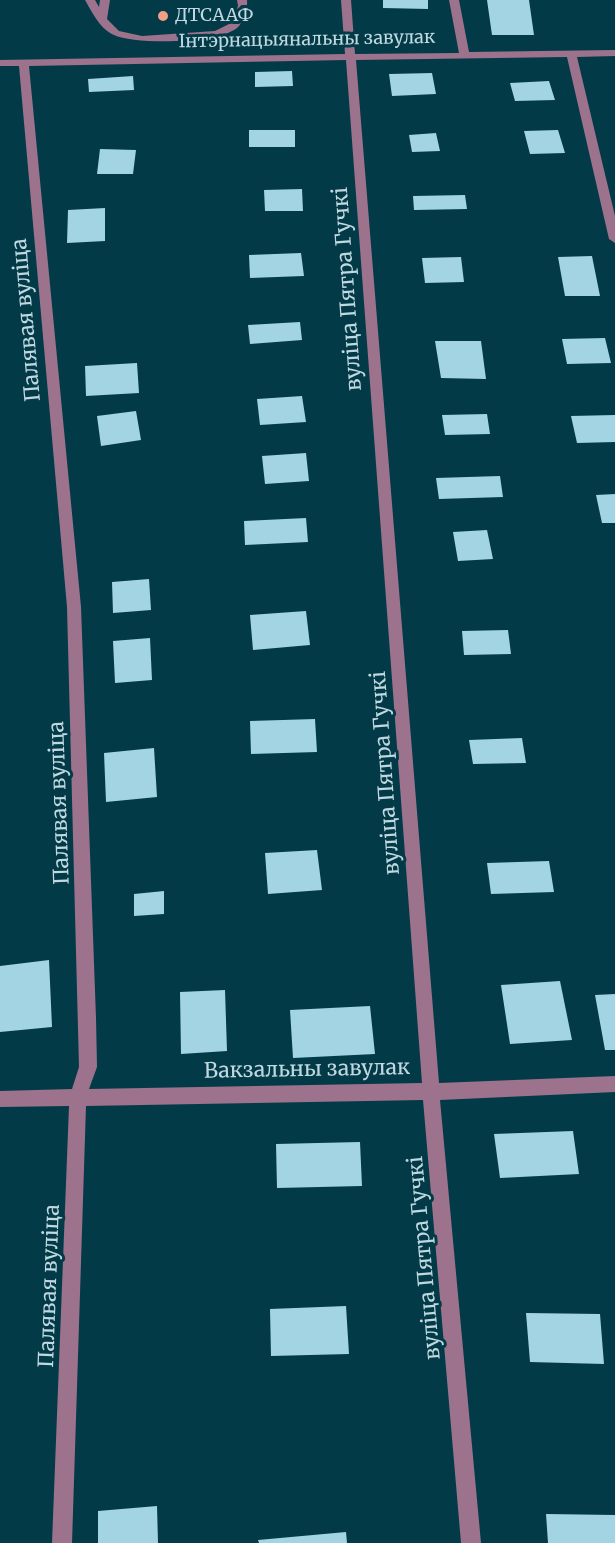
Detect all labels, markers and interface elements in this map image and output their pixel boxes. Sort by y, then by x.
place label: ДТСААФ [175,5,253,27]
marker: ДТСААФ [156,9,170,23]
street label: Інтэрнацыянальны завулак [179,27,435,53]
street label: вуліца Пятра Гучкі [328,186,368,392]
street label: Палявая вуліца [7,237,47,403]
street label: вуліца Пятра Гучкі [366,670,406,876]
street label: Палявая вуліца [45,721,75,885]
street label: Вакзальны завулак [204,1056,410,1084]
street label: вуліца Пятра Гучкі [404,1155,446,1361]
street label: Палявая вуліца [35,1204,65,1368]

